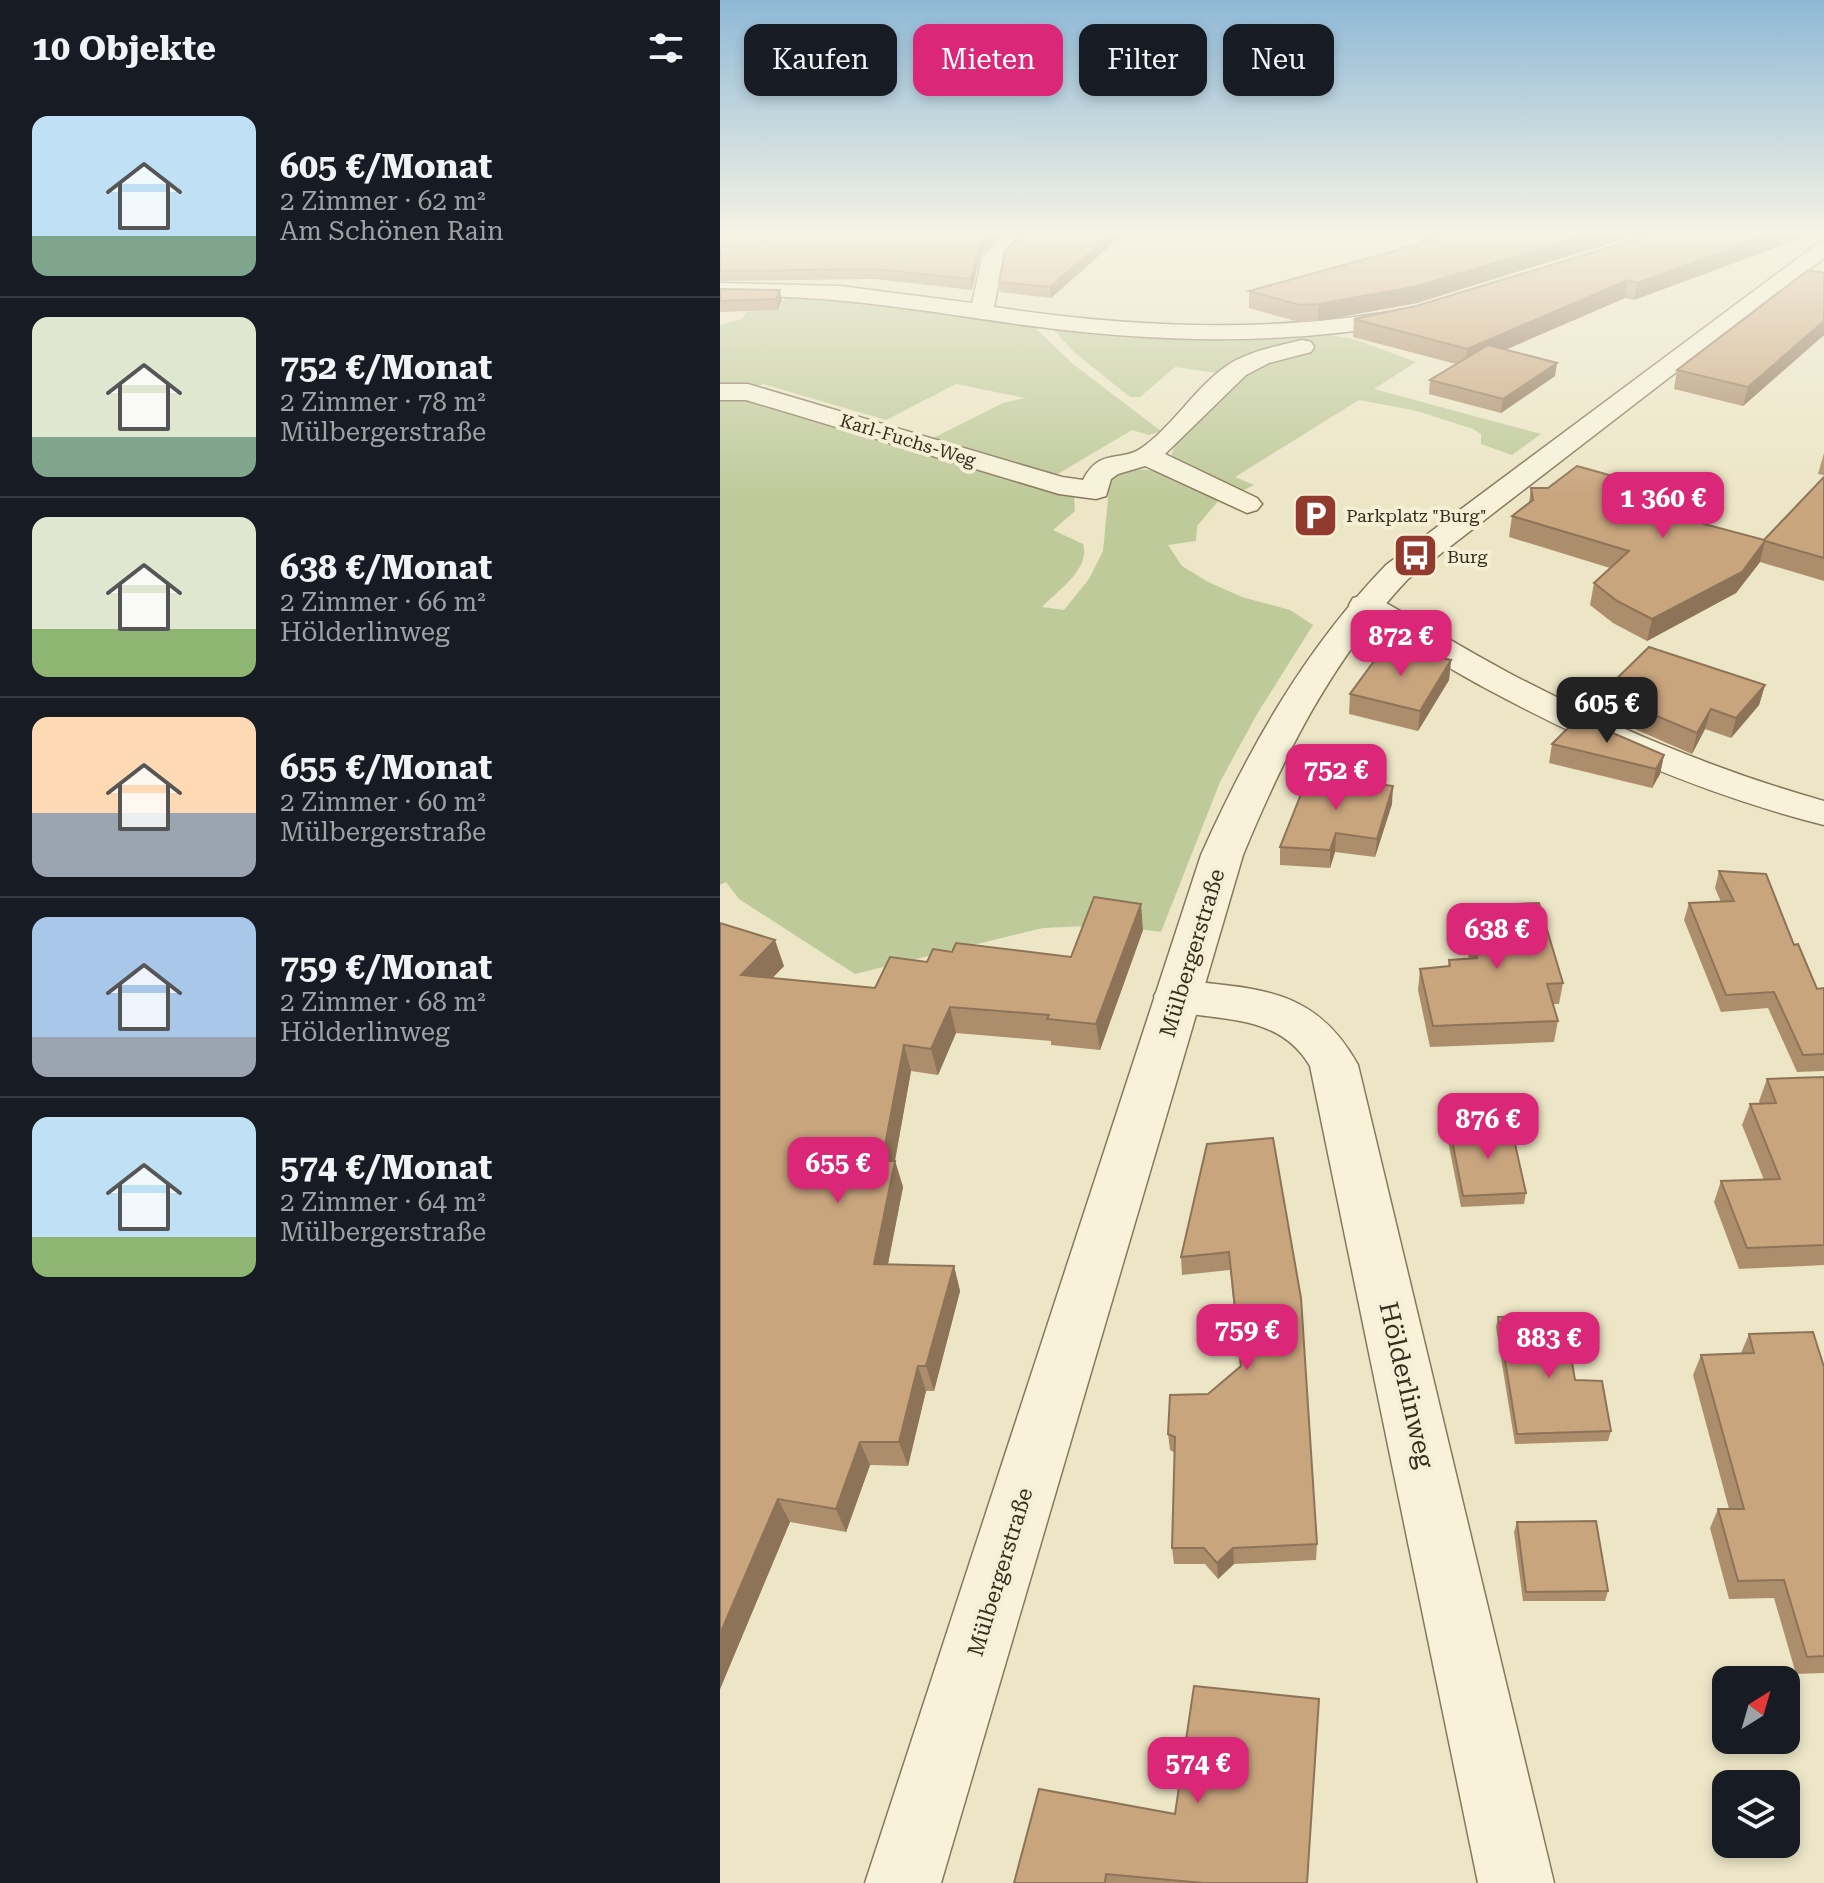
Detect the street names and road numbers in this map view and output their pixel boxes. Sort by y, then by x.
street label: Karl-Fuchs-Weg [838,409,979,471]
street label: Mülbergerstraße [1155,866,1229,1040]
street label: Hölderlinweg [1373,1299,1441,1471]
street label: Mülbergerstraße [963,1485,1037,1659]

